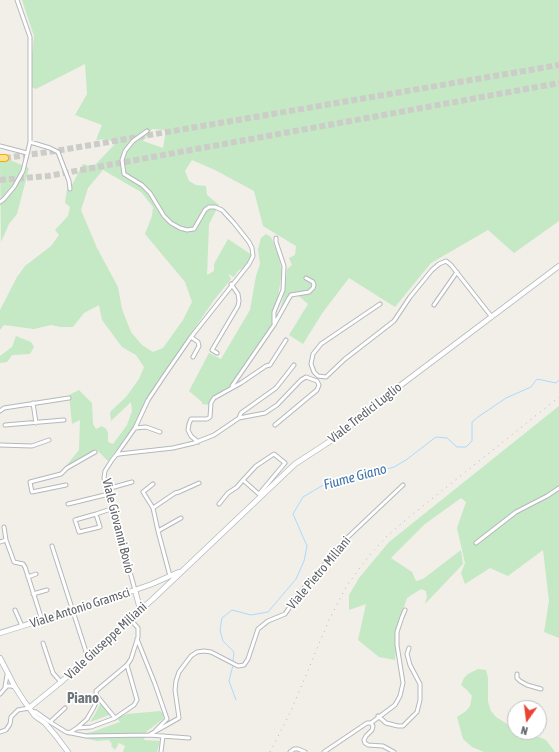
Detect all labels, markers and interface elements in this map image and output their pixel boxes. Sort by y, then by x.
street label: Viale Tredici Luglio [325,379,405,447]
water label: Fiume Giano [322,461,388,493]
street label: Viale Giovanni Bovio [99,477,137,575]
street label: Viale Pietro Miliani [284,533,354,613]
street label: Viale Antonio Gramsci [28,584,132,632]
street label: Viale Giuseppe Miliani [62,599,150,683]
district label: Piano [67,689,99,707]
north arrow [507,700,547,740]
text: N [520,724,529,737]

